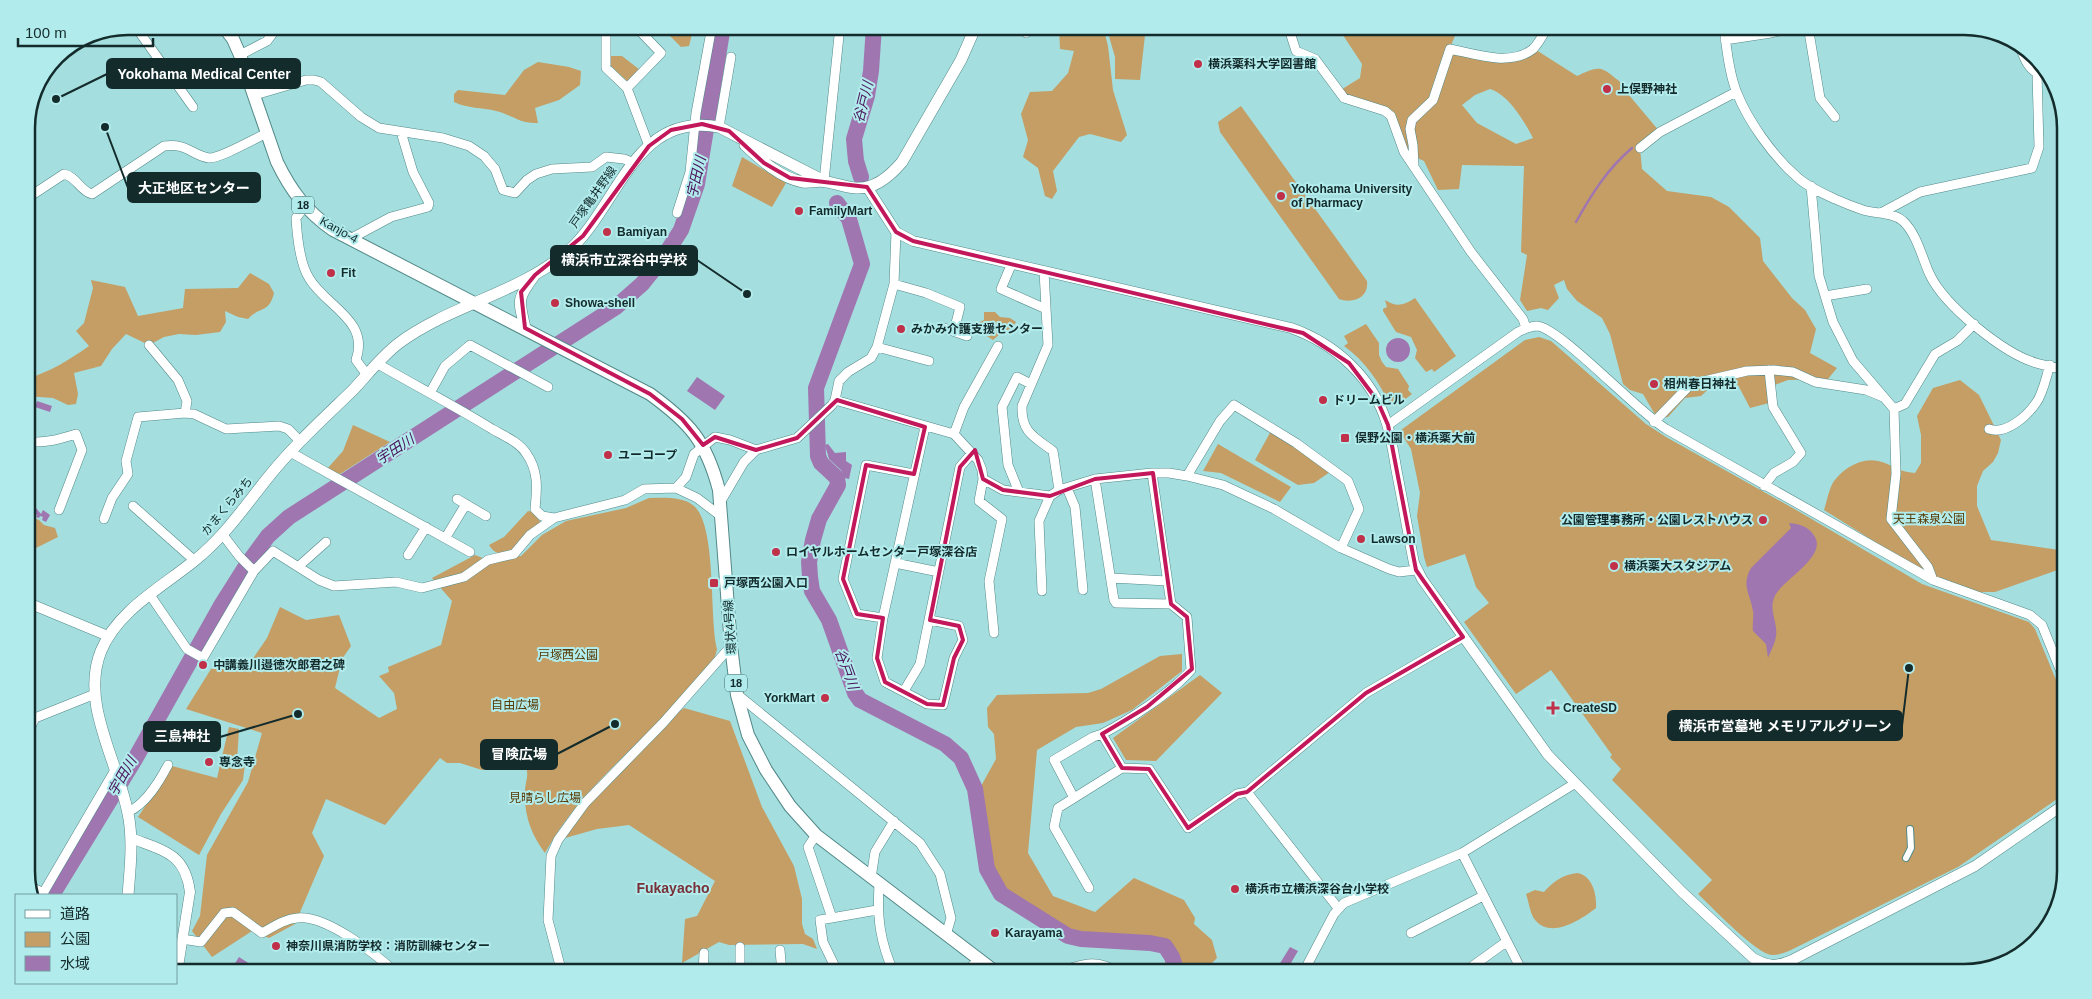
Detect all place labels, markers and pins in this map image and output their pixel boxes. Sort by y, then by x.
place label: 横浜薬科大学図書館 [1208,57,1316,71]
marker: 横浜薬科大学図書館 [1192,58,1204,70]
callout: Yokohama Medical Center [107,59,300,88]
place label: 上俣野神社 [1617,82,1677,96]
marker: 上俣野神社 [1601,83,1613,95]
callout: 大正地区センター [128,173,260,202]
place label: Yokohama University of Pharmacy [1291,182,1412,210]
marker: Yokohama University of Pharmacy [1275,190,1287,202]
place label: FamilyMart [809,204,872,218]
marker: FamilyMart [793,205,805,217]
place label: Bamiyan [617,225,667,239]
marker: Bamiyan [601,226,613,238]
callout: 横浜市立深谷中学校 [551,246,697,275]
place label: Fit [341,266,356,280]
marker: Fit [325,267,337,279]
place label: Showa-shell [565,296,635,310]
marker: Showa-shell [549,297,561,309]
place label: みかみ介護支援センター [911,322,1043,336]
marker: みかみ介護支援センター [895,323,907,335]
place label: 相州春日神社 [1664,377,1736,391]
marker: 相州春日神社 [1648,378,1660,390]
place label: ドリームビル [1333,393,1405,407]
marker: ドリームビル [1317,394,1329,406]
place label: 俣野公園・横浜薬大前 [1355,431,1475,445]
marker: 俣野公園・横浜薬大前 [1339,432,1351,444]
place label: ユーコープ [618,448,677,462]
marker: ユーコープ [602,449,614,461]
place label: 公園管理事務所・公園レストハウス [1561,513,1753,527]
marker: 公園管理事務所・公園レストハウス [1757,514,1769,526]
place label: Lawson [1371,532,1416,546]
marker: Lawson [1355,533,1367,545]
place label: ロイヤルホームセンター戸塚深谷店 [786,545,977,559]
marker: ロイヤルホームセンター戸塚深谷店 [770,546,782,558]
place label: 横浜薬大スタジアム [1624,559,1731,573]
marker: 横浜薬大スタジアム [1608,560,1620,572]
place label: 戸塚西公園入口 [724,576,808,590]
marker: 戸塚西公園入口 [708,577,720,589]
place label: 中講義川邉徳次郎君之碑 [213,658,345,672]
marker: 中講義川邉徳次郎君之碑 [197,659,209,671]
place label: YorkMart [764,691,815,705]
marker: YorkMart [819,692,831,704]
place label: CreateSD [1563,701,1617,715]
marker: CreateSD [1547,702,1559,714]
callout: 横浜市営墓地 メモリアルグリーン [1668,711,1902,740]
callout: 三島神社 [144,722,220,751]
callout: 冒険広場 [481,740,557,769]
place label: 専念寺 [219,755,255,769]
marker: 専念寺 [203,756,215,768]
place label: 横浜市立横浜深谷台小学校 [1245,882,1389,896]
marker: 横浜市立横浜深谷台小学校 [1229,883,1241,895]
place label: Karayama [1005,926,1063,940]
marker: Karayama [989,927,1001,939]
place label: 神奈川県消防学校：消防訓練センター [286,939,490,953]
marker: 神奈川県消防学校：消防訓練センター [270,940,282,952]

